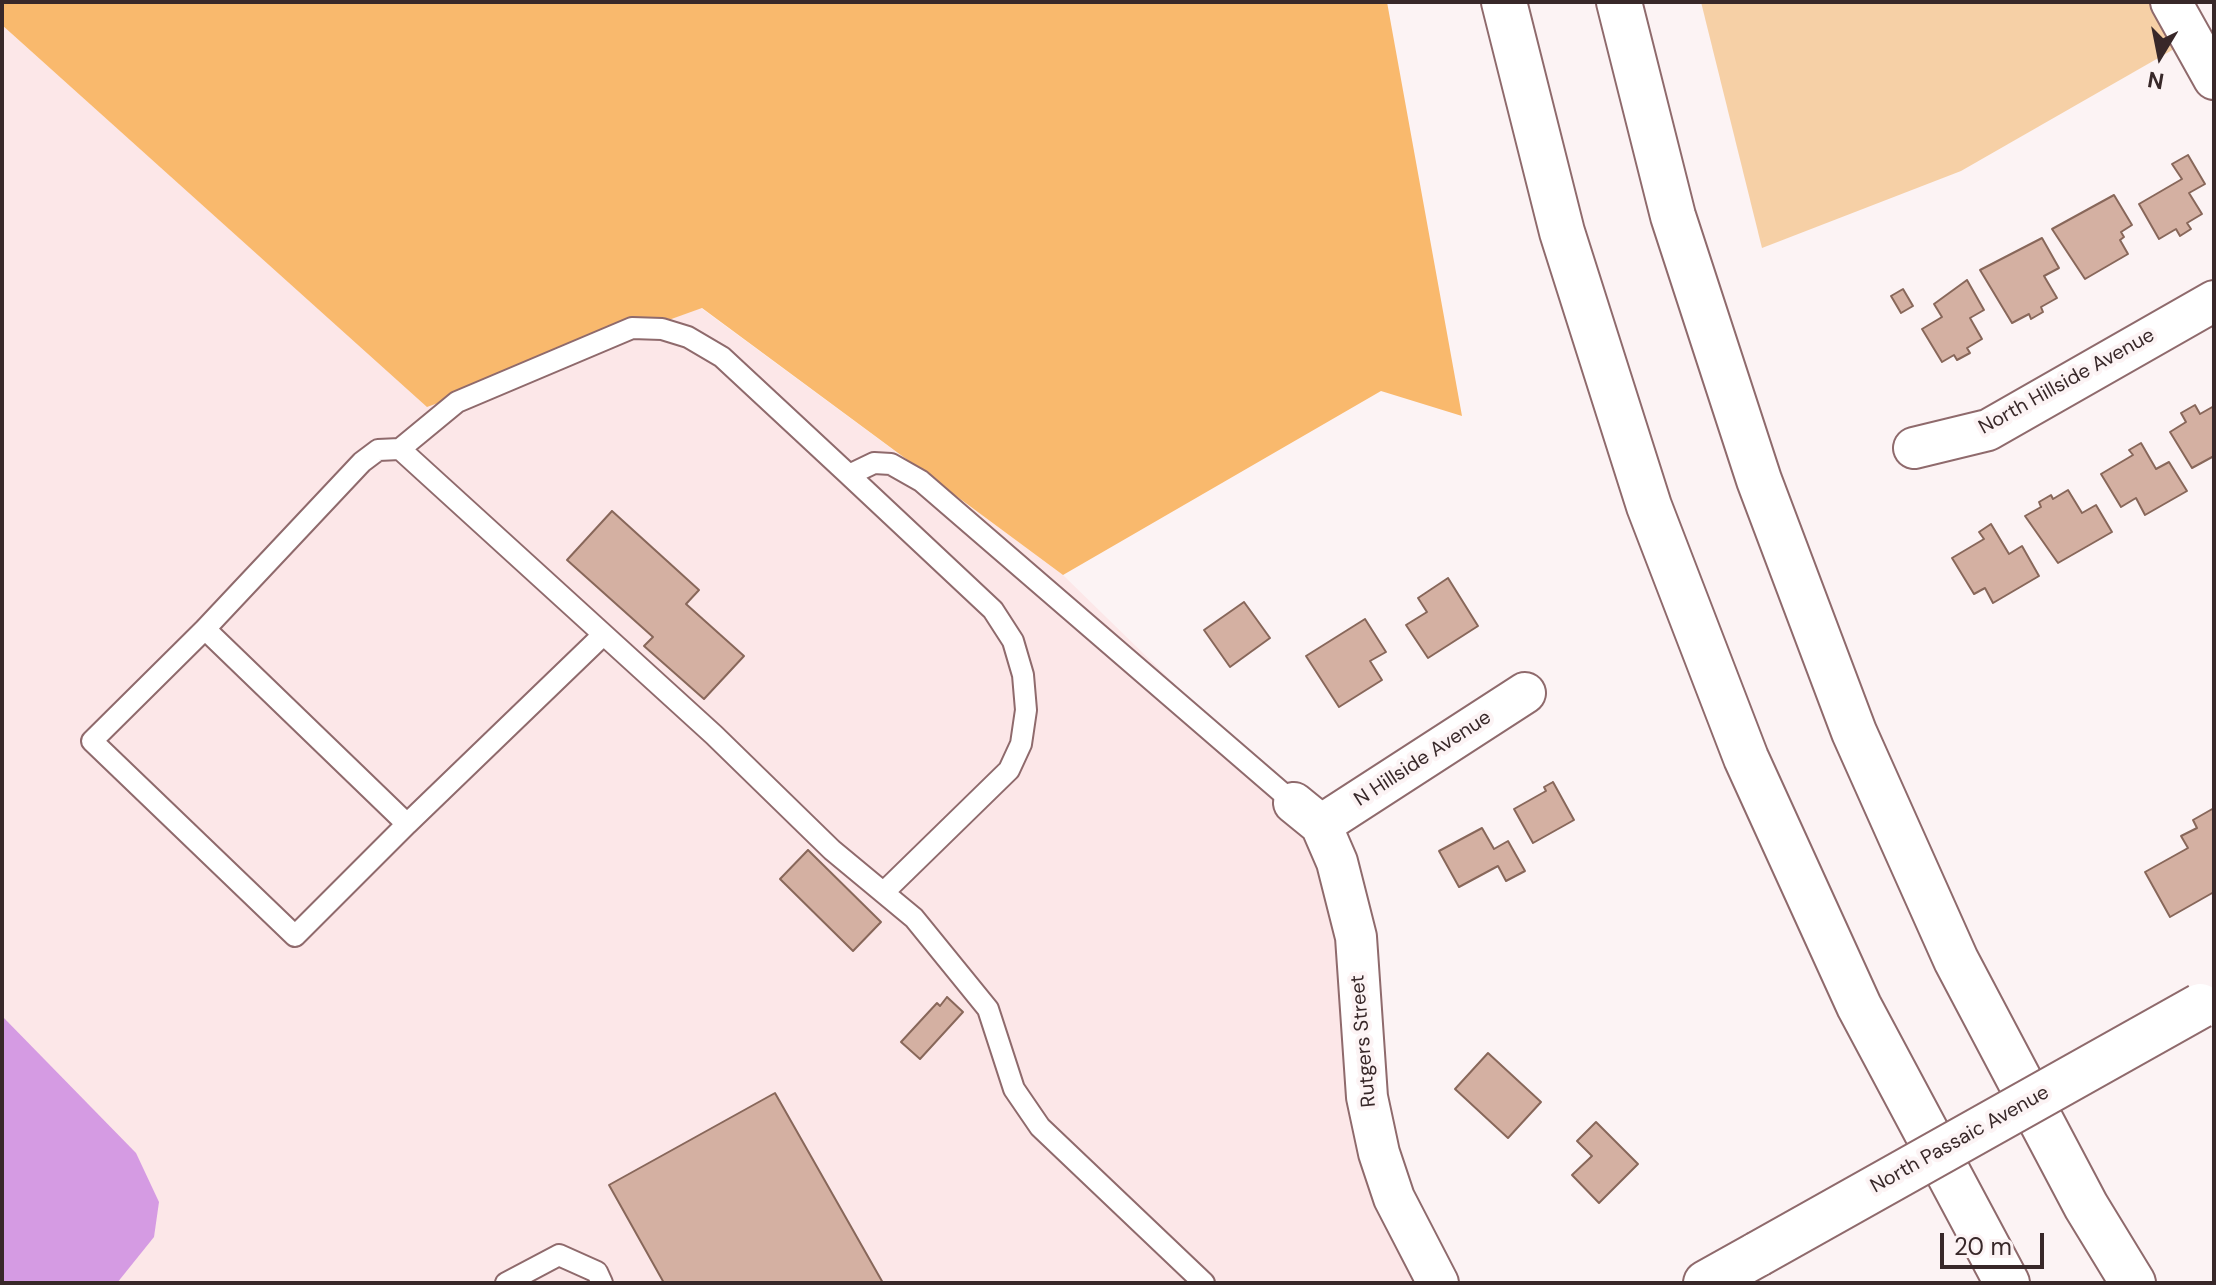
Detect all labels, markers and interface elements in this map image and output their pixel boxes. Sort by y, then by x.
north arrow [2120,16,2200,96]
text: N [2145,64,2166,96]
street label: North Hillside Avenue [1975,324,2159,440]
street label: N Hillside Avenue [1350,706,1496,812]
street label: Rutgers Street [1346,974,1382,1108]
street label: North Passaic Avenue [1867,1081,2053,1199]
scale bar [1944,1217,2048,1267]
text: 20 m [1954,1231,2012,1262]

